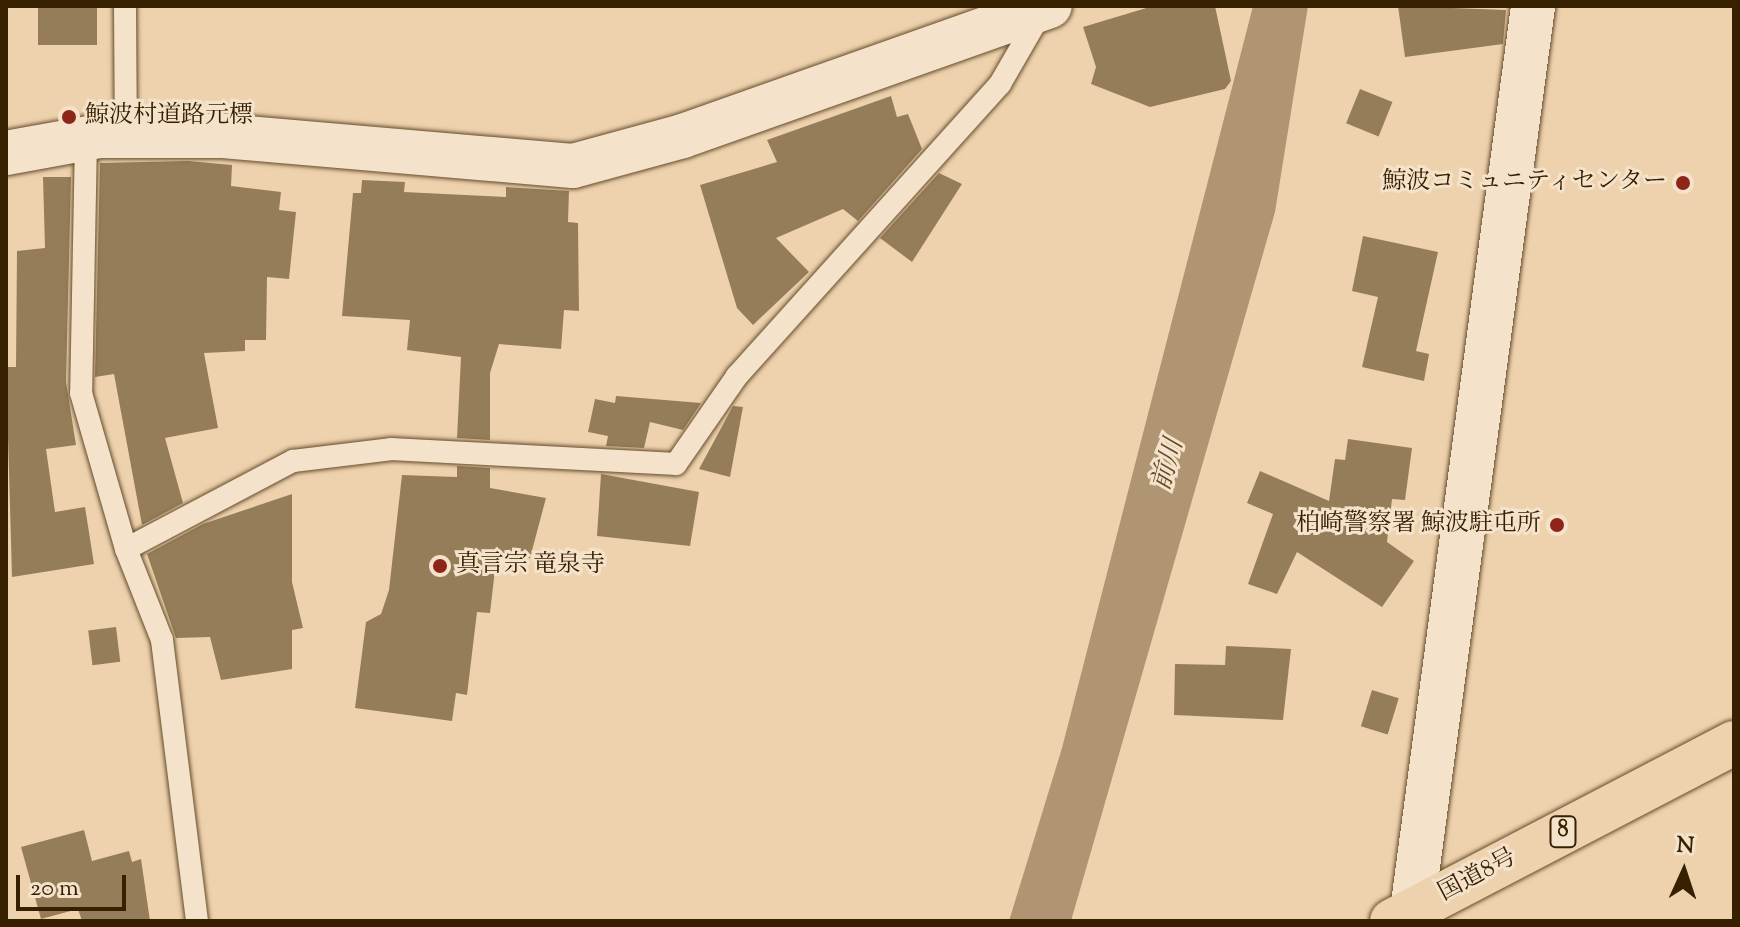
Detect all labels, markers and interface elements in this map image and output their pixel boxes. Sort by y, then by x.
place label: 鯨波村道路元標 [85,103,253,131]
marker: 鯨波村道路元標 [60,108,78,126]
place label: 鯨波コミュニティセンター [1379,169,1667,197]
marker: 鯨波コミュニティセンター [1674,174,1692,192]
water label: 前川 [1147,436,1191,494]
place label: 柏崎警察署 鯨波駐屯所 [1296,511,1541,539]
marker: 柏崎警察署 鯨波駐屯所 [1548,516,1566,534]
place label: 真言宗 竜泉寺 [456,552,605,580]
marker: 真言宗 竜泉寺 [431,557,449,575]
road number: 8 [1549,814,1577,850]
north arrow [1644,831,1724,911]
text: N [1676,831,1695,863]
street label: 国道8号 [1434,844,1522,908]
scale bar [20,859,130,909]
text: 20 m [30,872,79,906]

